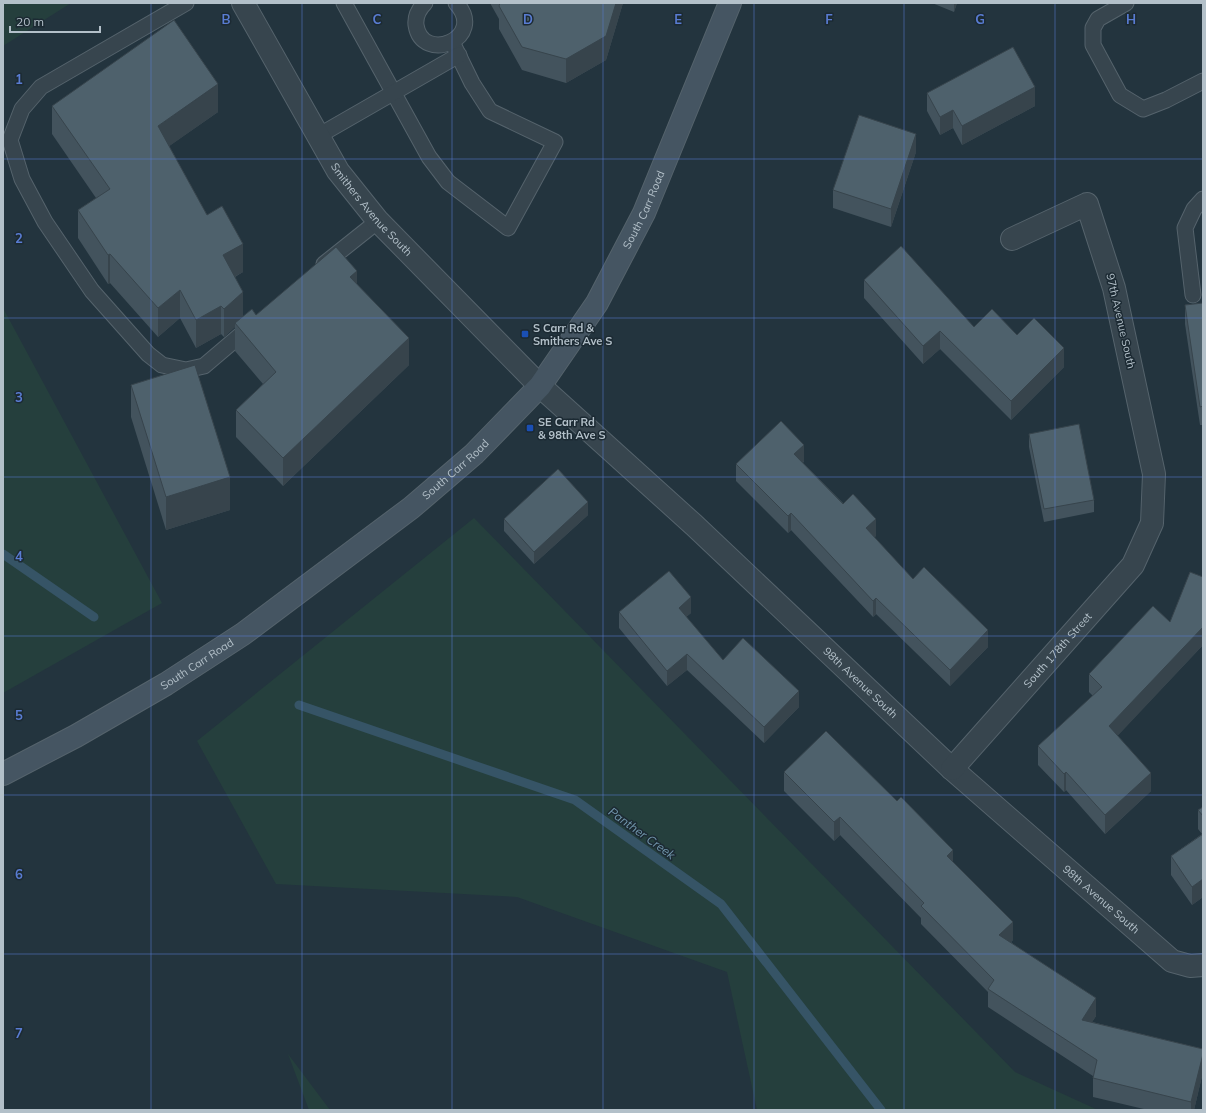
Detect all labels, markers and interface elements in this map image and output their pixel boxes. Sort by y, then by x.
scale bar [10,8,100,34]
text: B [222,11,231,27]
text: C [373,11,382,27]
text: D [523,11,533,27]
text: E [674,11,682,27]
text: F [825,11,833,27]
text: G [975,11,985,27]
text: H [1126,11,1136,27]
text: 20 m [16,14,44,29]
text: 1 [15,71,23,87]
street label: Smithers Avenue South [328,160,415,259]
street label: South Carr Road [620,168,668,251]
text: 2 [15,230,23,246]
street label: 97th Avenue South [1103,272,1139,370]
place label: S Carr Rd & Smithers Ave S [533,321,612,348]
marker: S Carr Rd & Smithers Ave S [520,329,530,339]
text: 3 [15,389,23,405]
place label: SE Carr Rd & 98th Ave S [538,415,606,442]
marker: SE Carr Rd & 98th Ave S [525,423,535,433]
street label: South Carr Road [419,436,492,502]
text: 4 [15,548,23,564]
street label: South 178th Street [1020,609,1095,691]
street label: South Carr Road [158,635,236,693]
street label: 98th Avenue South [820,644,901,721]
text: 5 [15,707,23,723]
water label: Panther Creek [606,804,679,863]
street label: 98th Avenue South [1060,862,1143,937]
text: 6 [15,866,23,882]
text: 7 [15,1025,23,1041]

